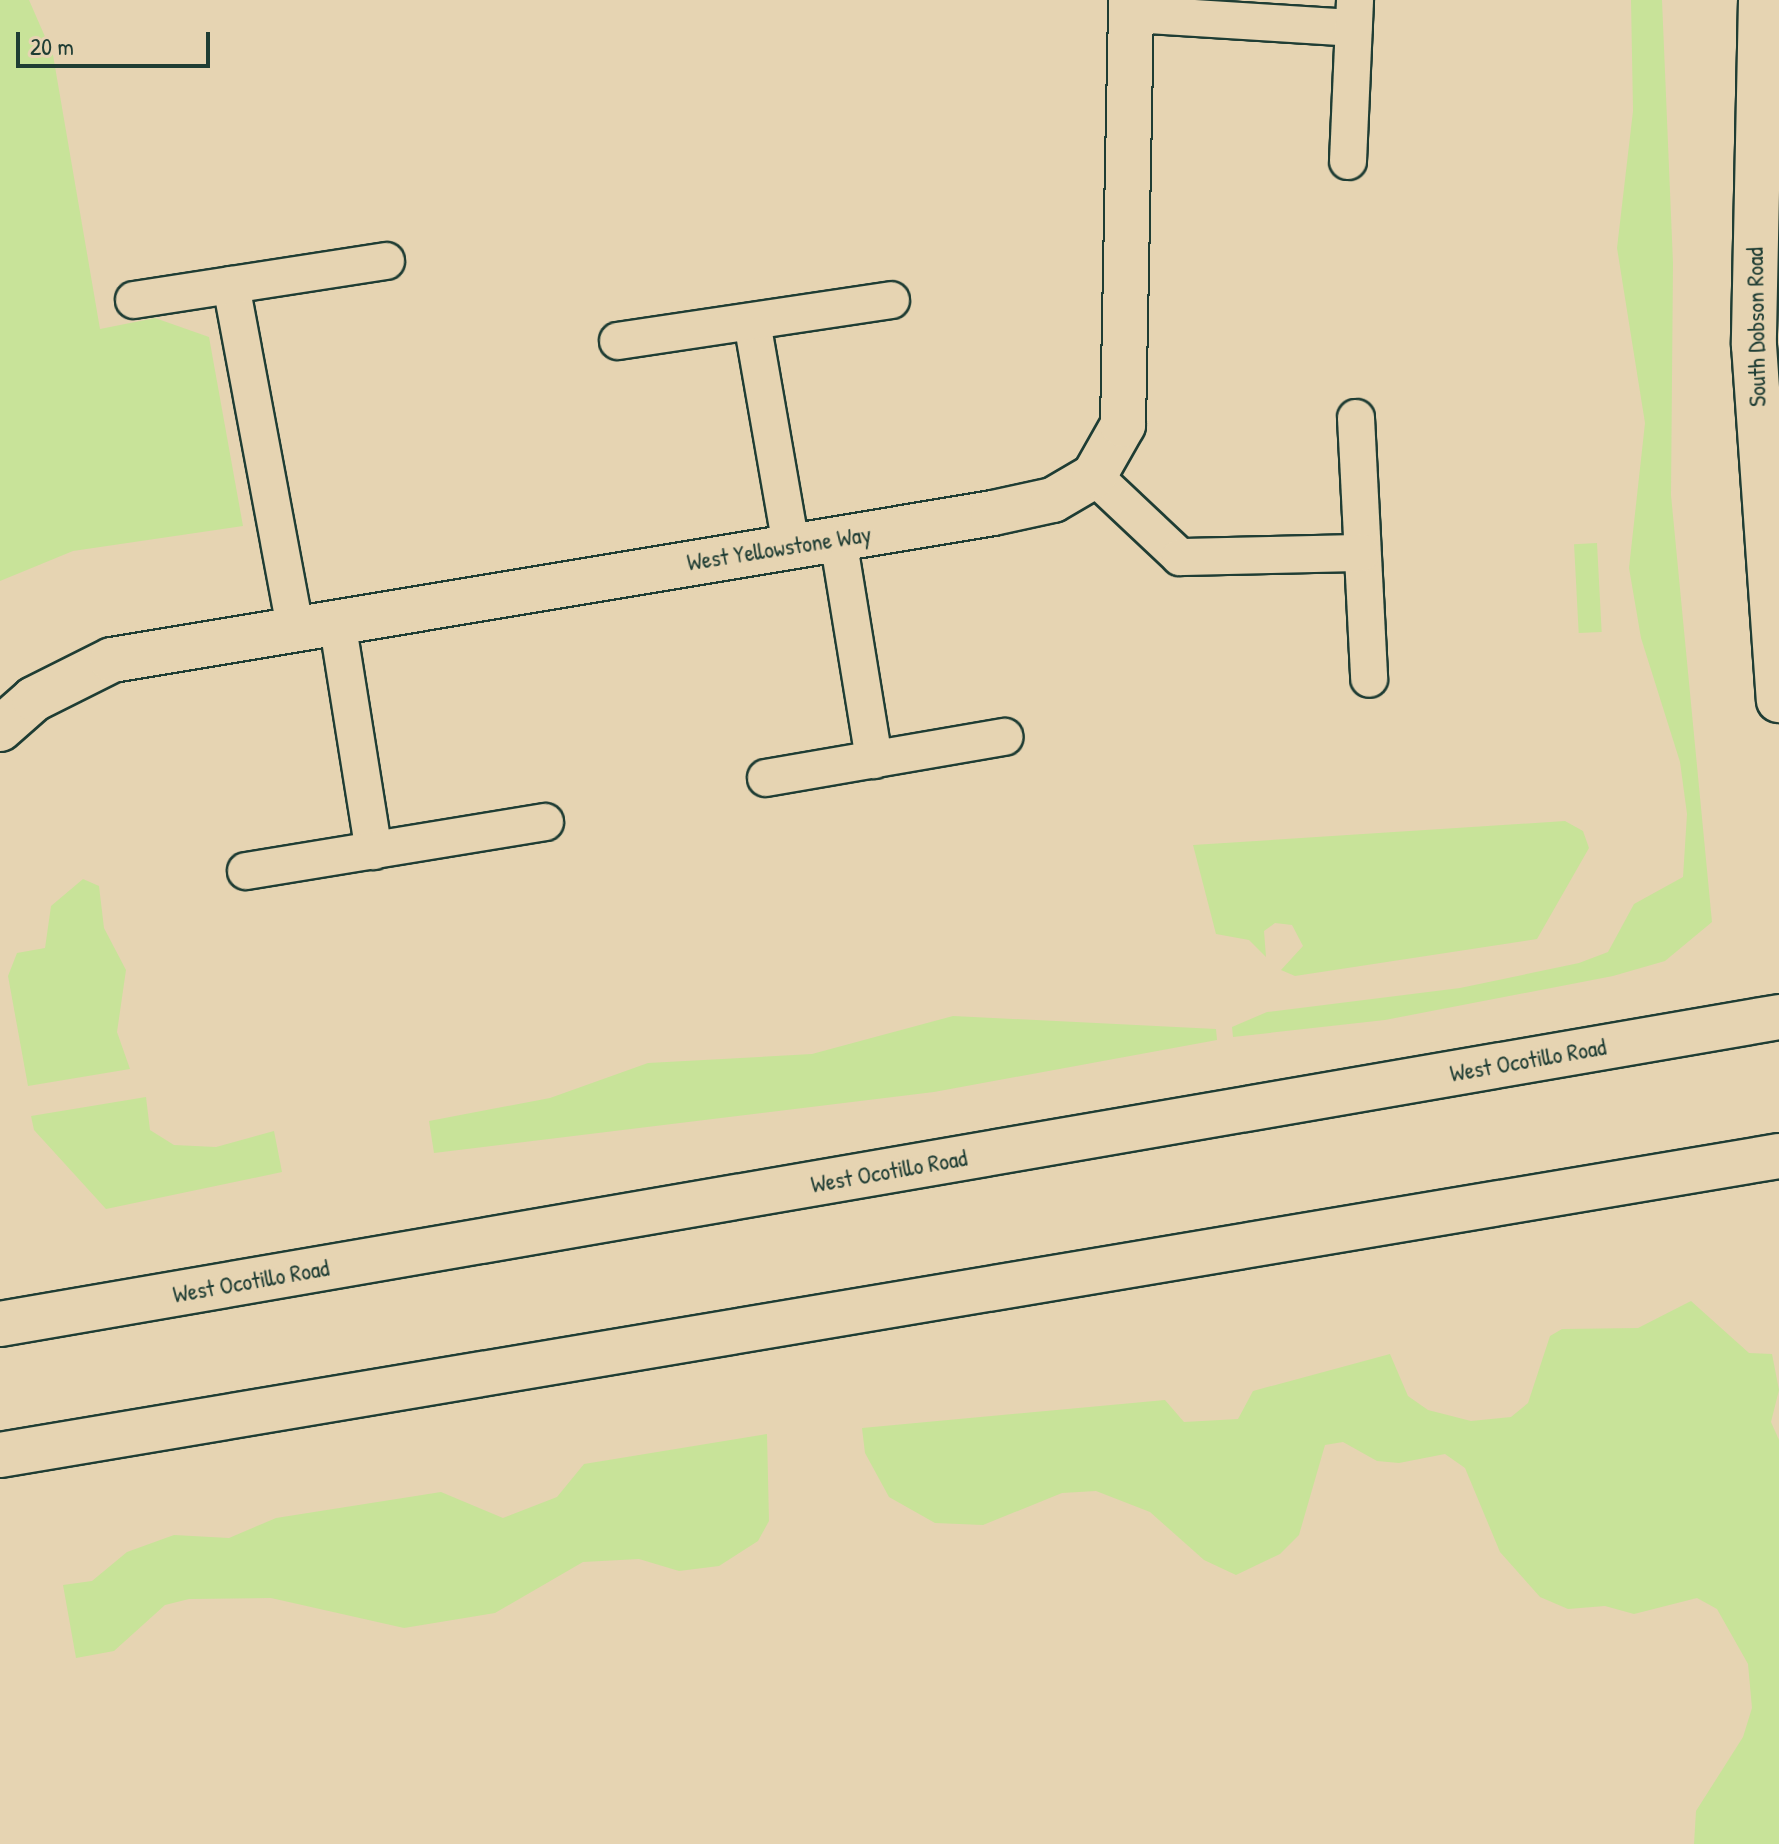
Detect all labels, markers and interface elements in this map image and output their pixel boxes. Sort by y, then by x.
scale bar [20,16,214,66]
text: 20 m [30,30,74,62]
street label: South Dobson Road [1740,247,1772,407]
street label: West Yellowstone Way [685,519,873,577]
street label: West Ocotillo Road [1448,1032,1608,1088]
street label: West Ocotillo Road [809,1143,969,1199]
street label: West Ocotillo Road [171,1253,331,1309]

